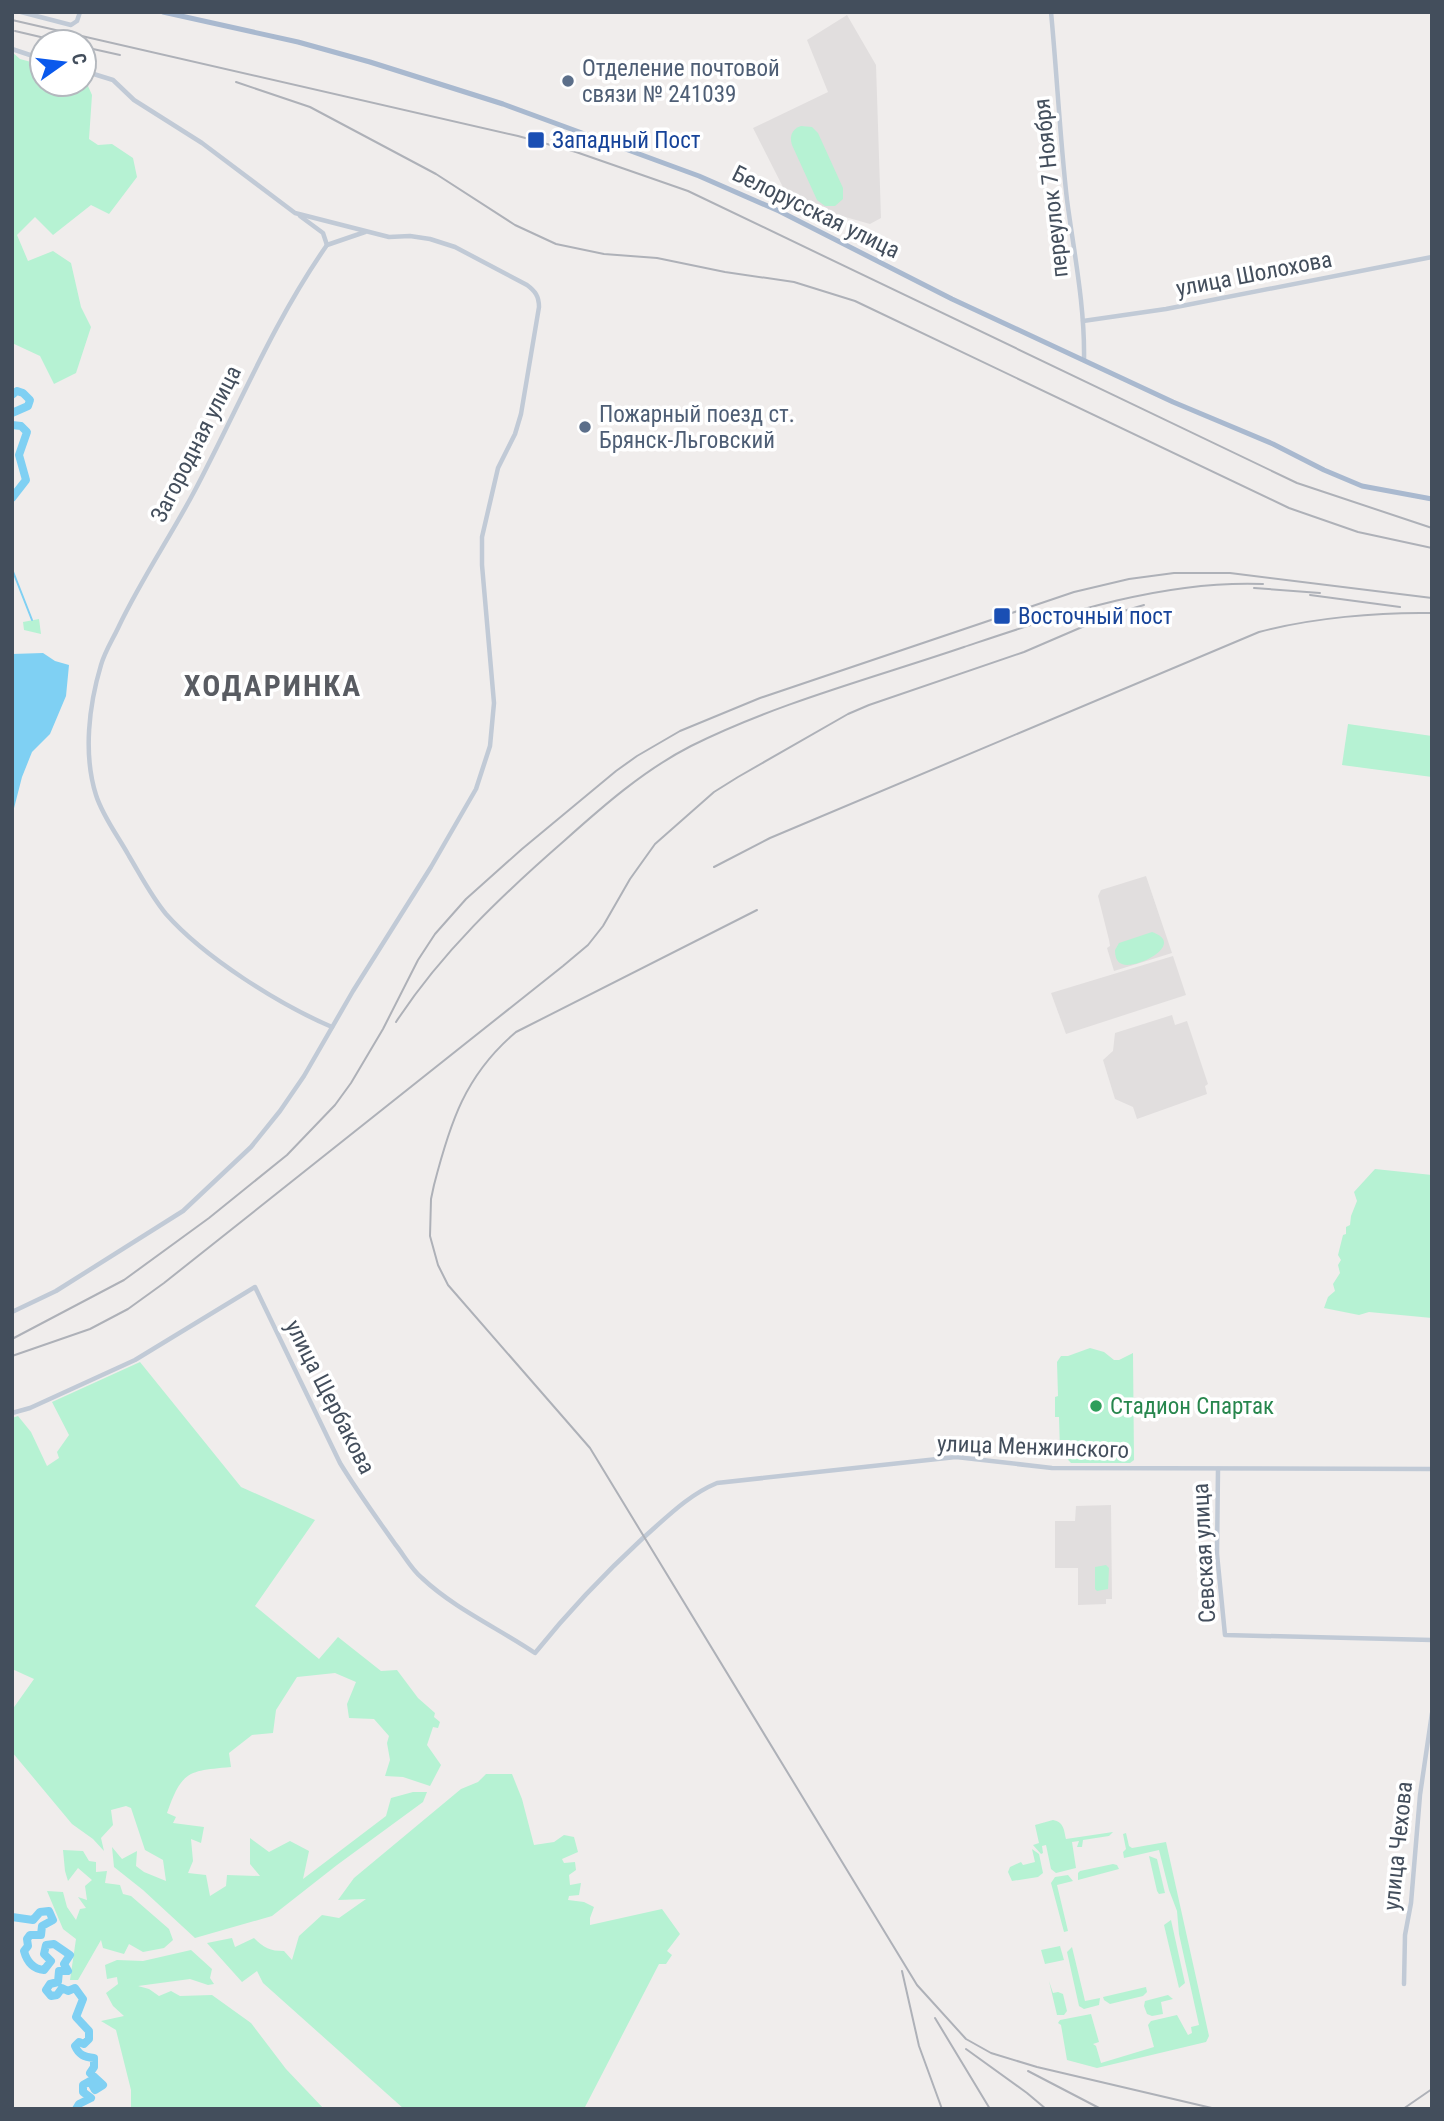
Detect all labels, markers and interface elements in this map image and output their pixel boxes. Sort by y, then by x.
north arrow [28,28,98,98]
text: С [67,51,92,67]
place label: Отделение почтовой связи № 241039 [582,55,780,108]
marker: Отделение почтовой связи № 241039 [560,73,576,89]
street label: переулок 7 Ноября [1028,97,1074,279]
place label: Западный Пост [552,127,701,154]
marker: Западный Пост [526,130,546,150]
street label: Белорусская улица [728,160,904,264]
street label: улица Шолохова [1174,246,1334,302]
street label: Загородная улица [145,361,247,527]
place label: Пожарный поезд ст. Брянск-Льговский [599,401,795,454]
marker: Пожарный поезд ст. Брянск-Льговский [577,419,593,435]
place label: Восточный пост [1018,603,1173,630]
marker: Восточный пост [992,606,1012,626]
district label: ХОДАРИНКА [184,668,362,703]
street label: улица Щербакова [279,1315,381,1479]
place label: Стадион Спартак [1110,1393,1274,1420]
marker: Стадион Спартак [1088,1398,1104,1414]
street label: улица Менжинского [936,1430,1130,1464]
street label: Севская улица [1187,1482,1221,1624]
street label: улица Чехова [1378,1780,1418,1912]

